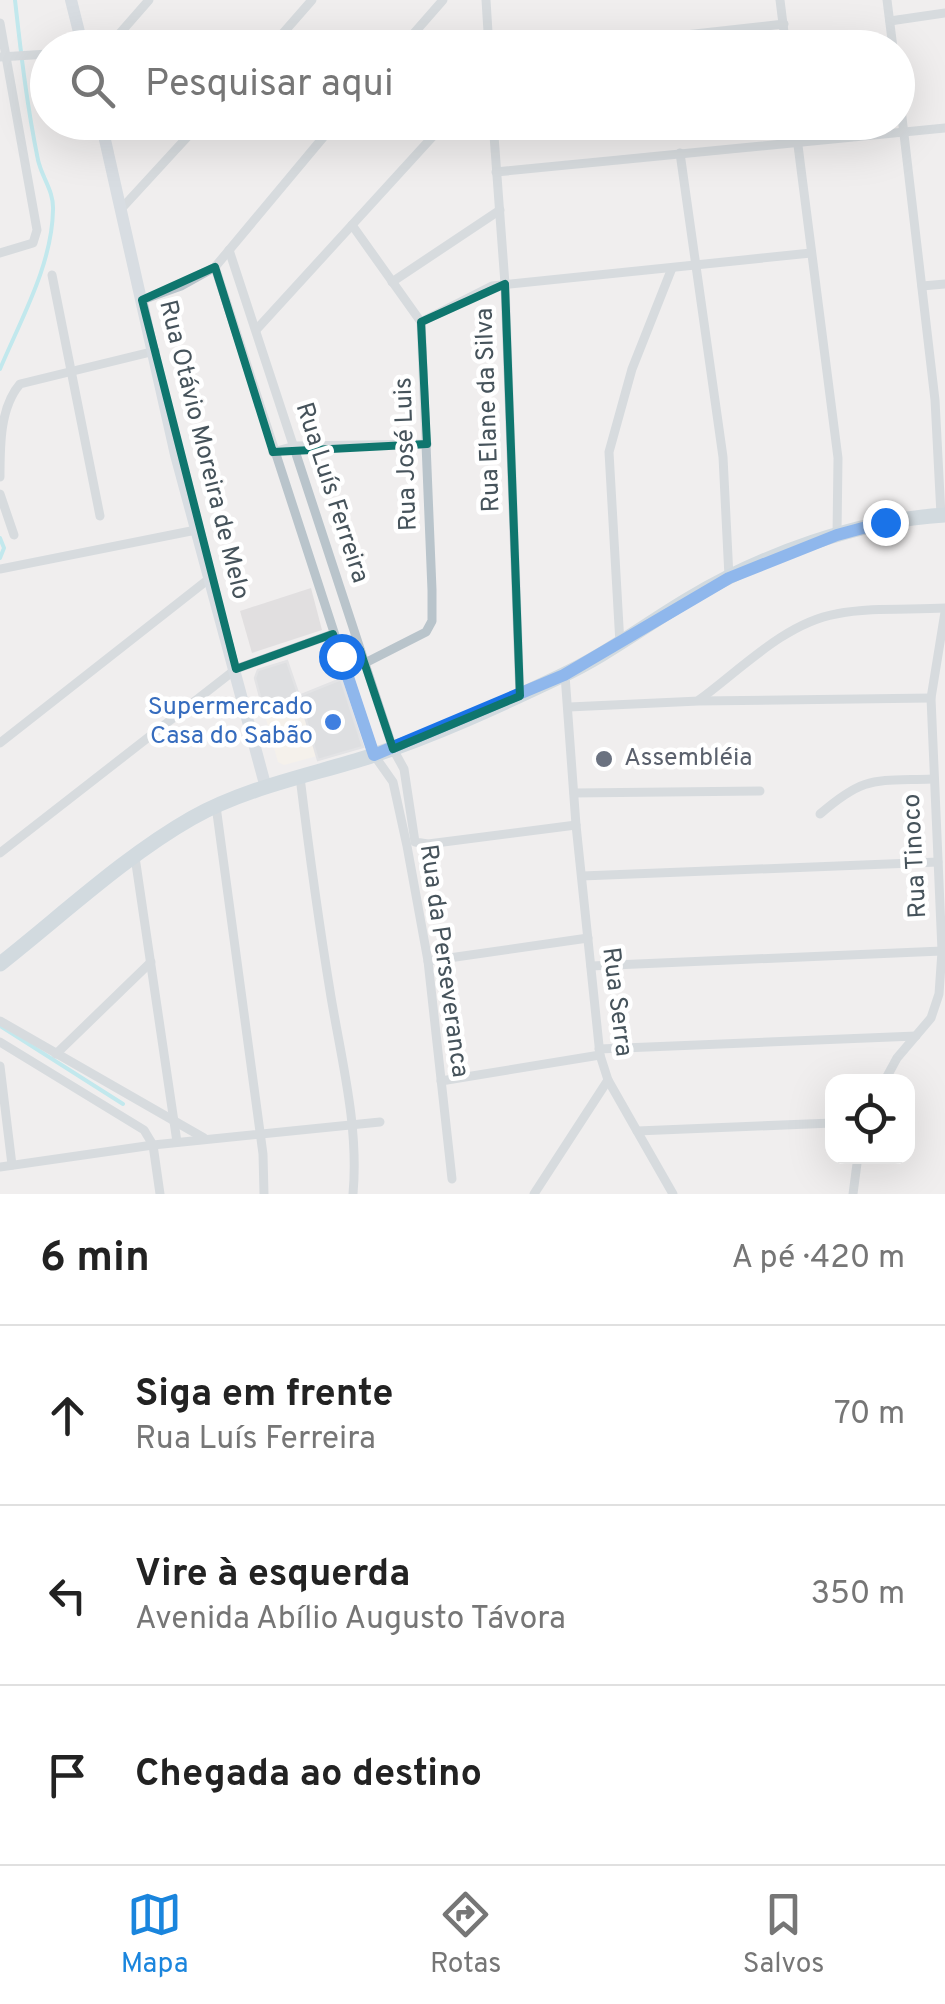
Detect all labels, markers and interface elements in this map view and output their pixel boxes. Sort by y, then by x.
search box [30,30,915,140]
icon: search [65,58,120,113]
text: Pesquisar aqui [145,61,394,110]
street label: Rua Otávio Moreira de Melo [150,297,256,603]
street label: Rua Elane da Silva [469,307,509,513]
street label: Rua José Luis [388,377,426,531]
street label: Rua Luís Ferreira [287,399,375,587]
route end [863,500,909,546]
route start [319,634,365,680]
place label: Supermercado Casa do Sabão [148,692,313,753]
marker: Supermercado Casa do Sabão [322,711,344,733]
place label: Assembléia [624,743,752,775]
marker: Assembléia [593,748,615,770]
street label: Rua Tinoco [897,793,935,919]
street label: Rua da Perseveranca [411,842,475,1080]
street label: Rua Serra [593,946,639,1058]
map controls [825,1074,915,1164]
button: locate [825,1074,915,1164]
text: 6 min [40,1233,150,1286]
text: A pé · 420 m [732,1239,905,1279]
text: Siga em frente [135,1371,394,1420]
icon: ahead [40,1388,95,1443]
text: 70 m [834,1395,905,1435]
text: Rua Luís Ferreira [135,1420,376,1460]
text: Vire à esquerda [135,1551,410,1600]
icon: left [40,1568,95,1623]
text: 350 m [811,1575,905,1615]
text: Avenida Abílio Augusto Távora [135,1600,566,1640]
icon: arrive [40,1748,95,1803]
text: Chegada ao destino [135,1751,482,1800]
tab: Mapa [121,1887,188,1983]
tab: Rotas [430,1887,501,1983]
tab: Salvos [743,1887,824,1983]

